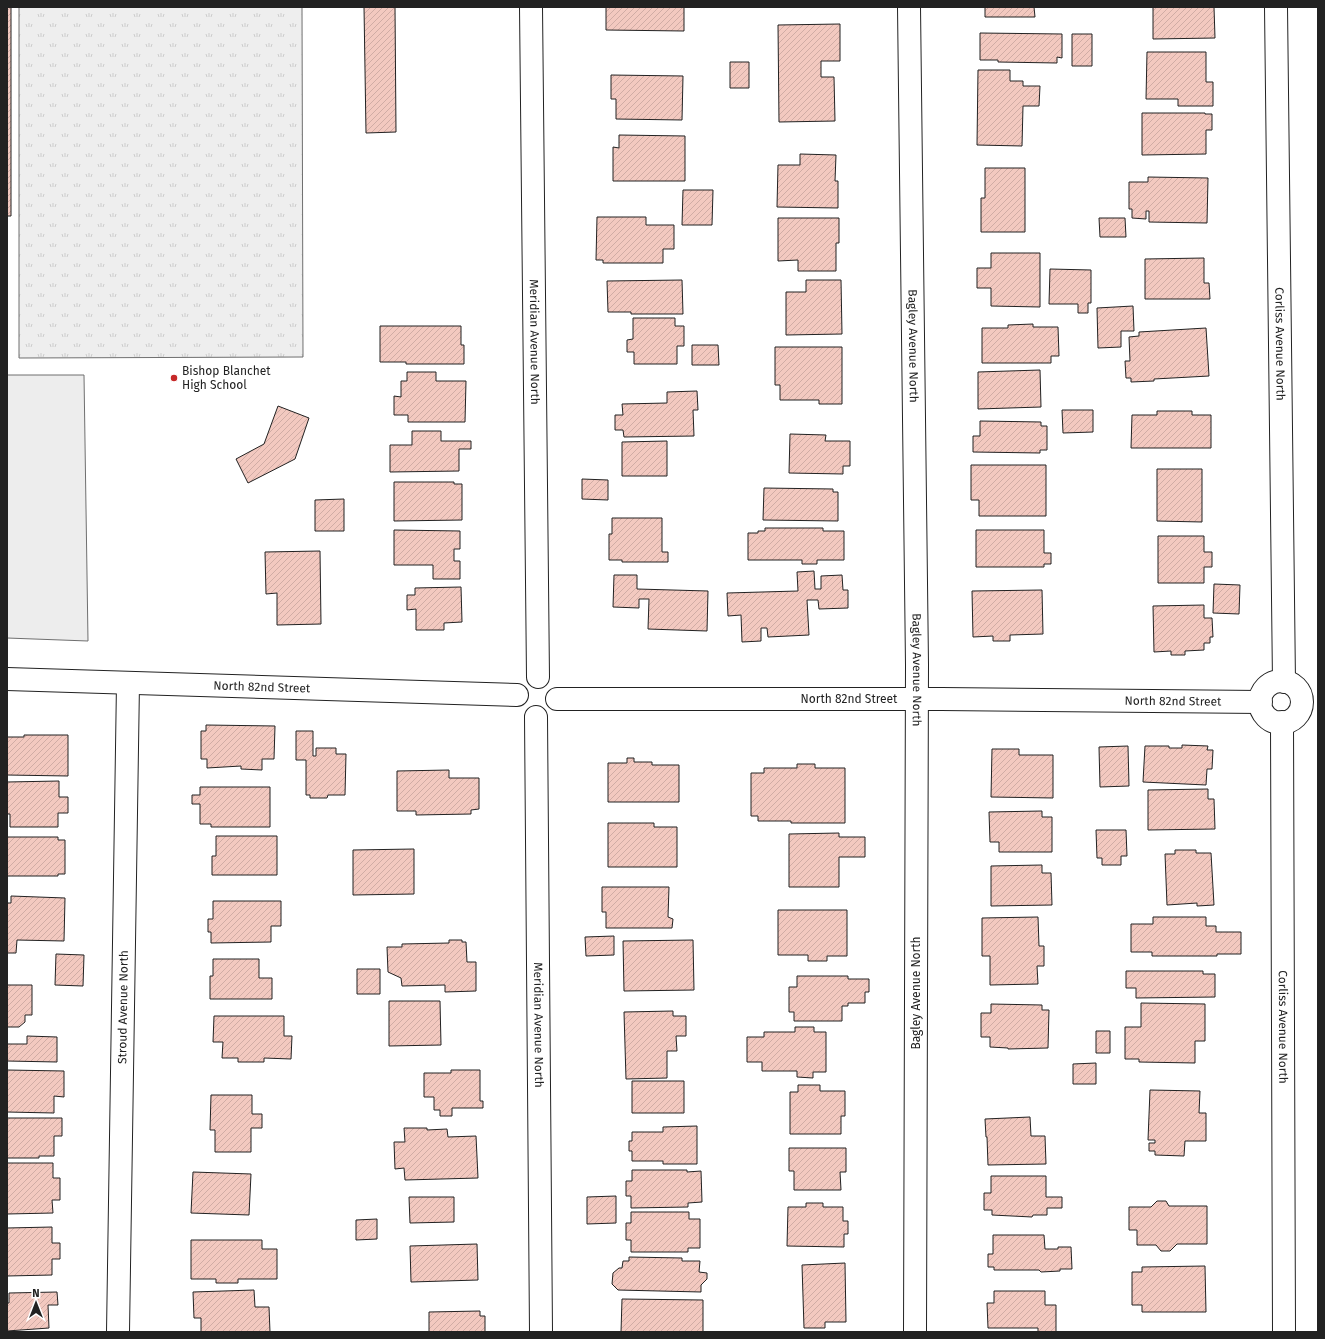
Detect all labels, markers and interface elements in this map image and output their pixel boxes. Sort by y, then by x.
street label: Meridian Avenue North [527,279,542,405]
street label: Corliss Avenue North [1272,287,1288,401]
street label: Bagley Avenue North [905,289,921,403]
place label: Bishop Blanchet High School [182,364,271,392]
marker: Bishop Blanchet High School [169,373,179,383]
street label: Bagley Avenue North [909,613,924,727]
street label: North 82nd Street [213,678,311,696]
street label: North 82nd Street [801,692,898,706]
street label: North 82nd Street [1124,694,1222,709]
street label: Bagley Avenue North [909,936,923,1050]
street label: Stroud Avenue North [115,950,131,1064]
street label: Meridian Avenue North [531,962,546,1088]
street label: Corliss Avenue North [1276,970,1290,1084]
north arrow [16,1283,56,1323]
text: N [32,1287,40,1300]

